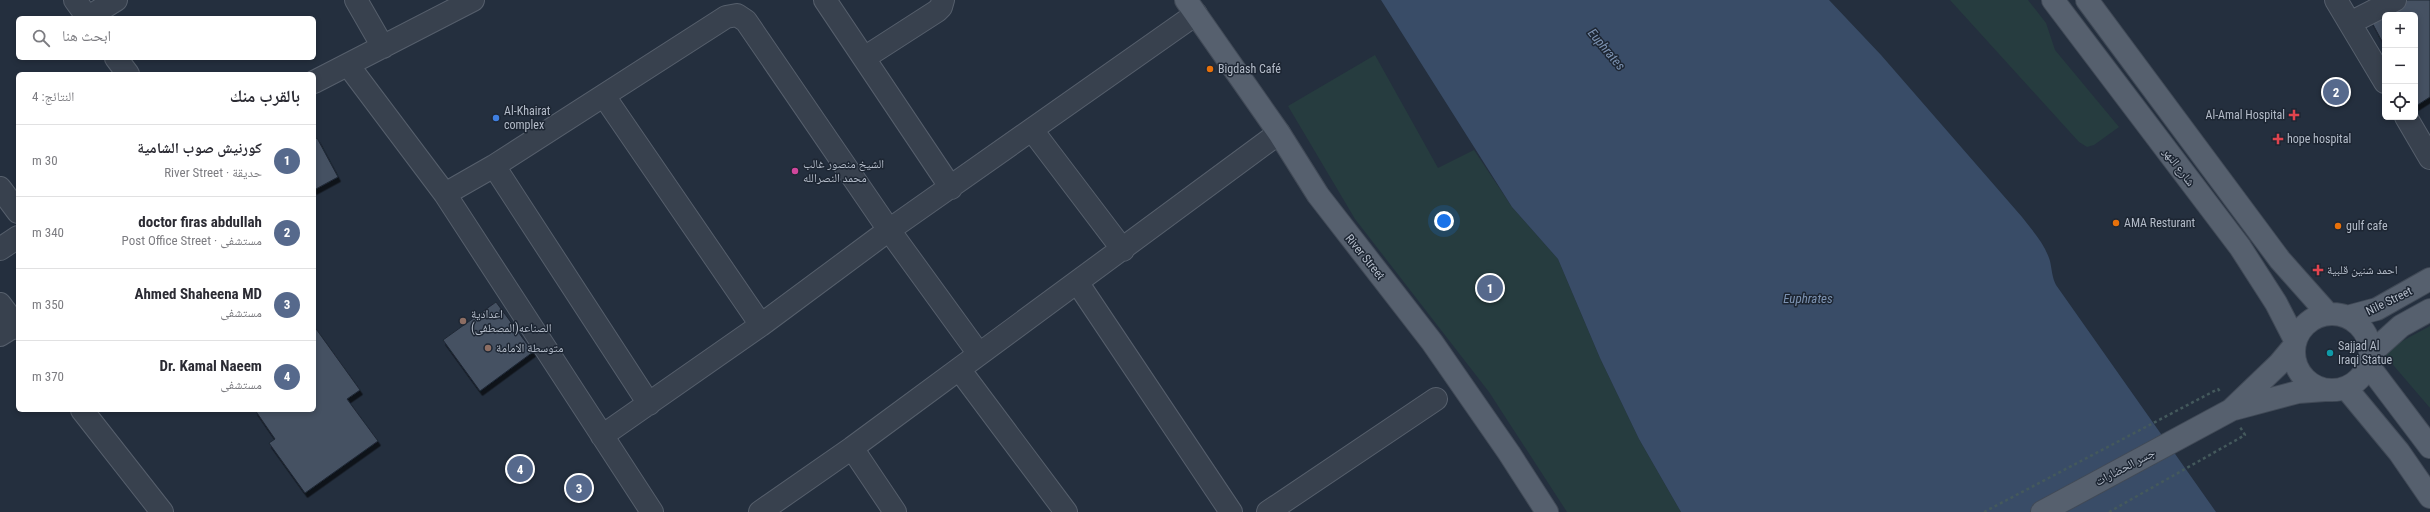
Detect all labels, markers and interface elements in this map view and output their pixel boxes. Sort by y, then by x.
map controls [2382,12,2418,120]
button: + [2382,12,2418,48]
search box [16,16,316,60]
water label: Euphrates [1585,26,1628,73]
icon: search [30,27,52,49]
text: ابحث هنا [62,27,111,45]
button: − [2382,48,2418,84]
place label: Bigdash Café [1218,62,1281,76]
marker: Bigdash Café [1205,64,1215,74]
pin: 2 [2323,77,2349,107]
button: locate [2382,84,2418,120]
text: بالقرب منك [230,86,300,106]
text: النتائج: 4 [32,89,74,104]
place label: Al-Khairat complex [504,104,551,132]
place label: Al-Amal Hospital [2205,108,2285,122]
marker: Al-Amal Hospital [2288,109,2300,121]
marker: Al-Khairat complex [491,113,501,123]
place label: hope hospital [2287,132,2351,146]
marker: hope hospital [2272,133,2284,145]
text: كورنيش صوب الشامية [137,139,262,157]
street label: شارع النهر [2159,144,2198,189]
text: 30 m [32,153,58,168]
text: 1 [284,153,290,168]
place label: الشيخ منصور غالب محمد النصرالله [803,157,884,185]
text: حديقة · River Street [164,165,262,180]
marker: الشيخ منصور غالب محمد النصرالله [790,166,800,176]
your location [1434,211,1454,231]
text: doctor firas abdullah [138,213,262,231]
place label: AMA Resturant [2124,216,2196,230]
marker: AMA Resturant [2111,218,2121,228]
place label: gulf cafe [2346,219,2388,233]
marker: gulf cafe [2333,221,2343,231]
text: 340 m [32,225,64,240]
text: 2 [284,225,290,240]
street label: River Street [1342,231,1388,283]
text: مستشفى · Post Office Street [122,233,262,248]
place label: احمد شنين قلبية [2327,263,2398,277]
marker: احمد شنين قلبية [2312,264,2324,276]
pin: 1 [1477,273,1503,303]
street label: Nile Street [2364,284,2415,318]
text: Ahmed Shaheena MD [134,285,262,303]
water label: Euphrates [1783,291,1833,306]
text: 350 m [32,297,64,312]
text: 3 [284,297,290,312]
text: مستشفى [220,305,262,320]
place label: اعدادية الصناعه(المصطفى) [471,307,552,335]
marker: اعدادية الصناعه(المصطفى) [458,316,468,326]
place label: Sajjad Al Iraqi Statue [2338,339,2393,367]
place label: متوسطة الامامة [496,341,564,355]
marker: متوسطة الامامة [483,343,493,353]
marker: Sajjad Al Iraqi Statue [2325,348,2335,358]
text: Dr. Kamal Naeem [159,357,262,375]
text: 370 m [32,369,64,384]
text: 4 [284,369,290,384]
text: مستشفى [220,377,262,392]
street label: جسر الحضارات [2093,445,2158,489]
pin: 4 [507,454,533,484]
pin: 3 [566,473,592,503]

